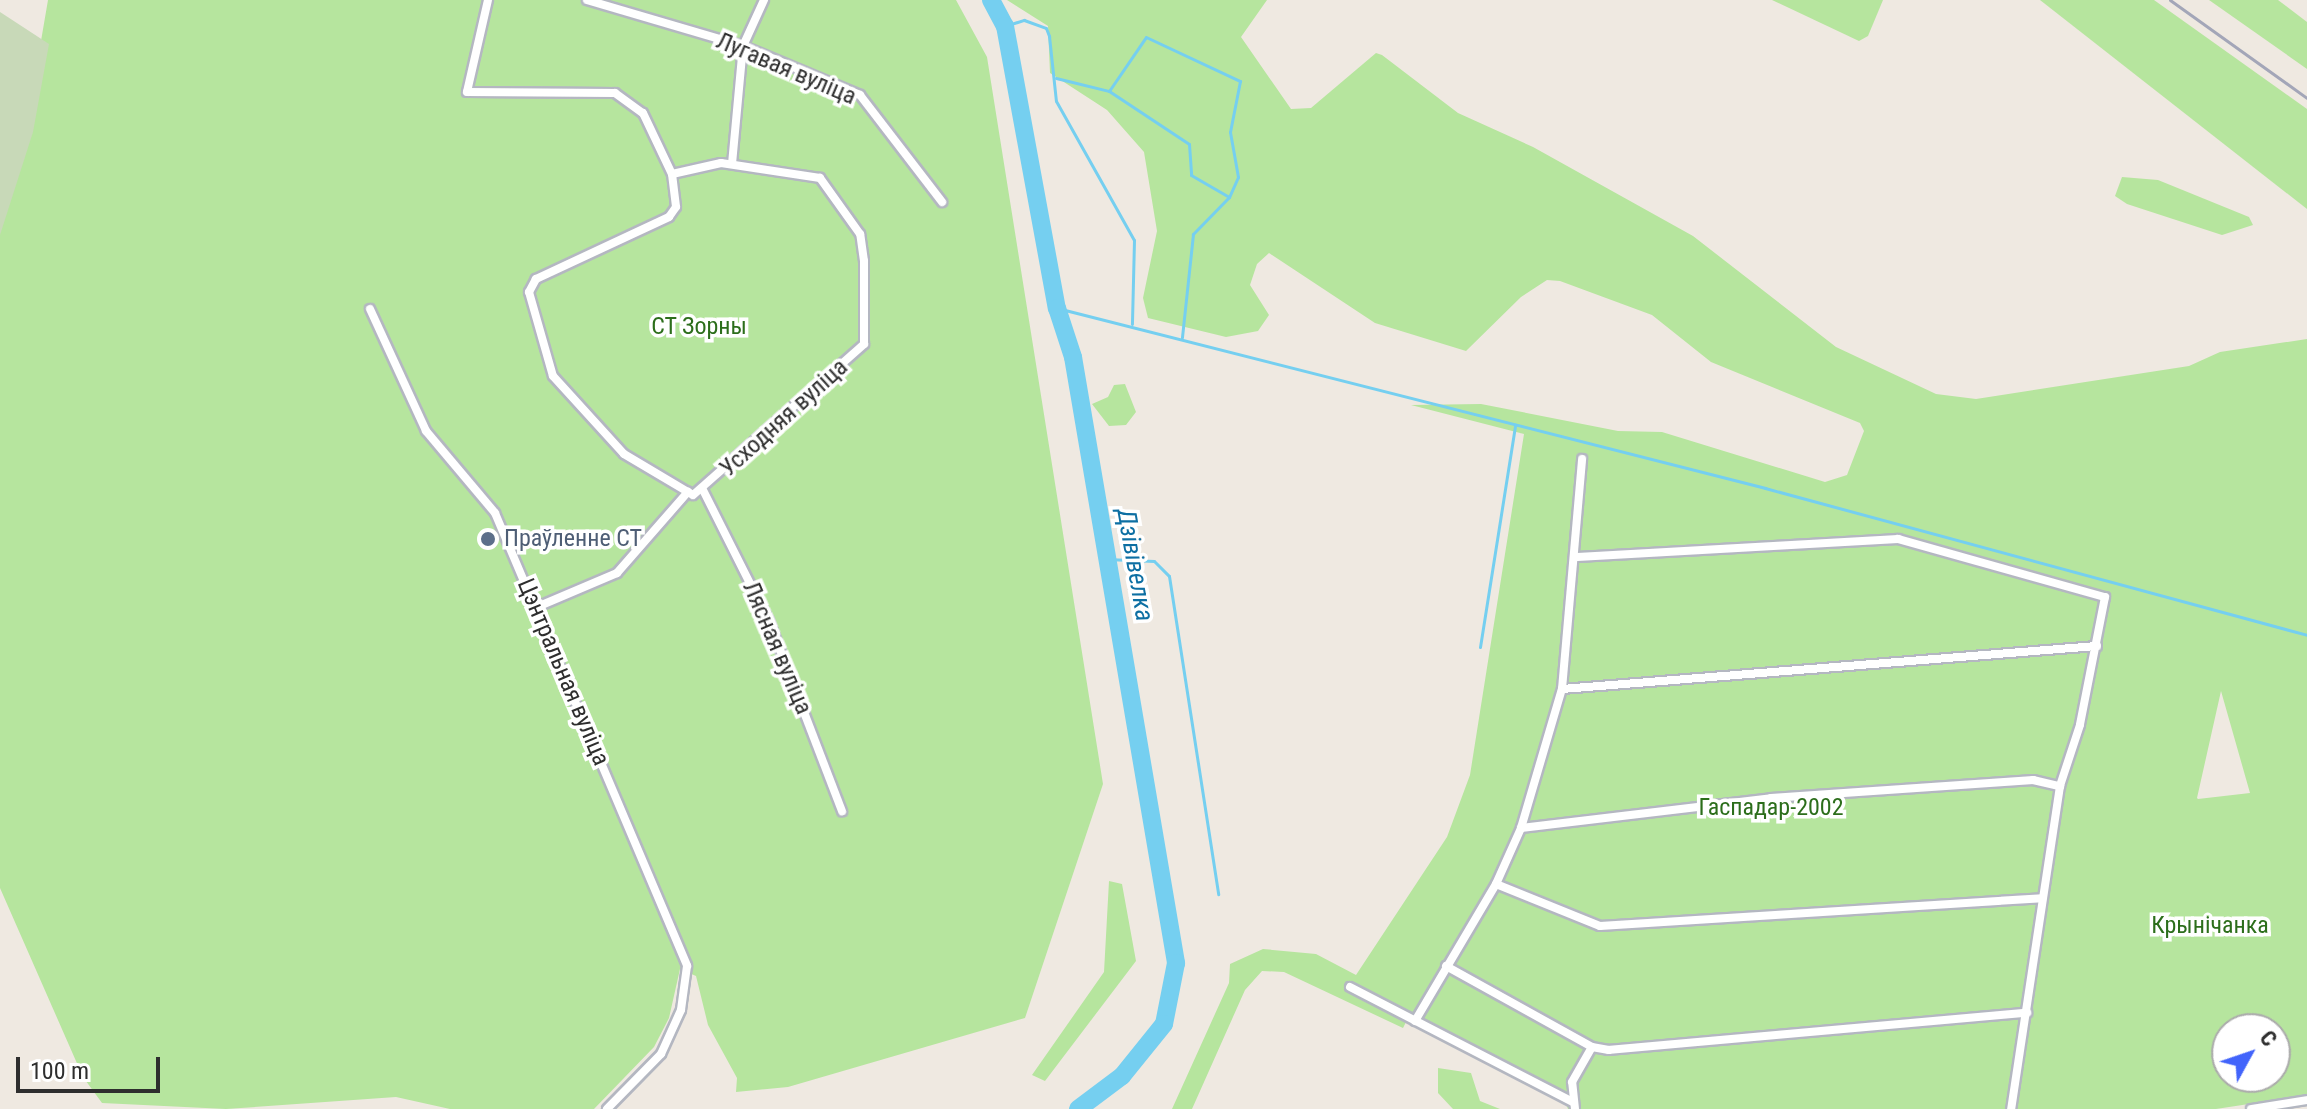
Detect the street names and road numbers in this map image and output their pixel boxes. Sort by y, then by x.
street label: Лугавая вуліца [712,27,860,111]
street label: Усходняя вуліца [714,353,854,483]
street label: Цэнтральная вуліца [511,574,615,770]
street label: Лясная вуліца [736,577,818,719]

